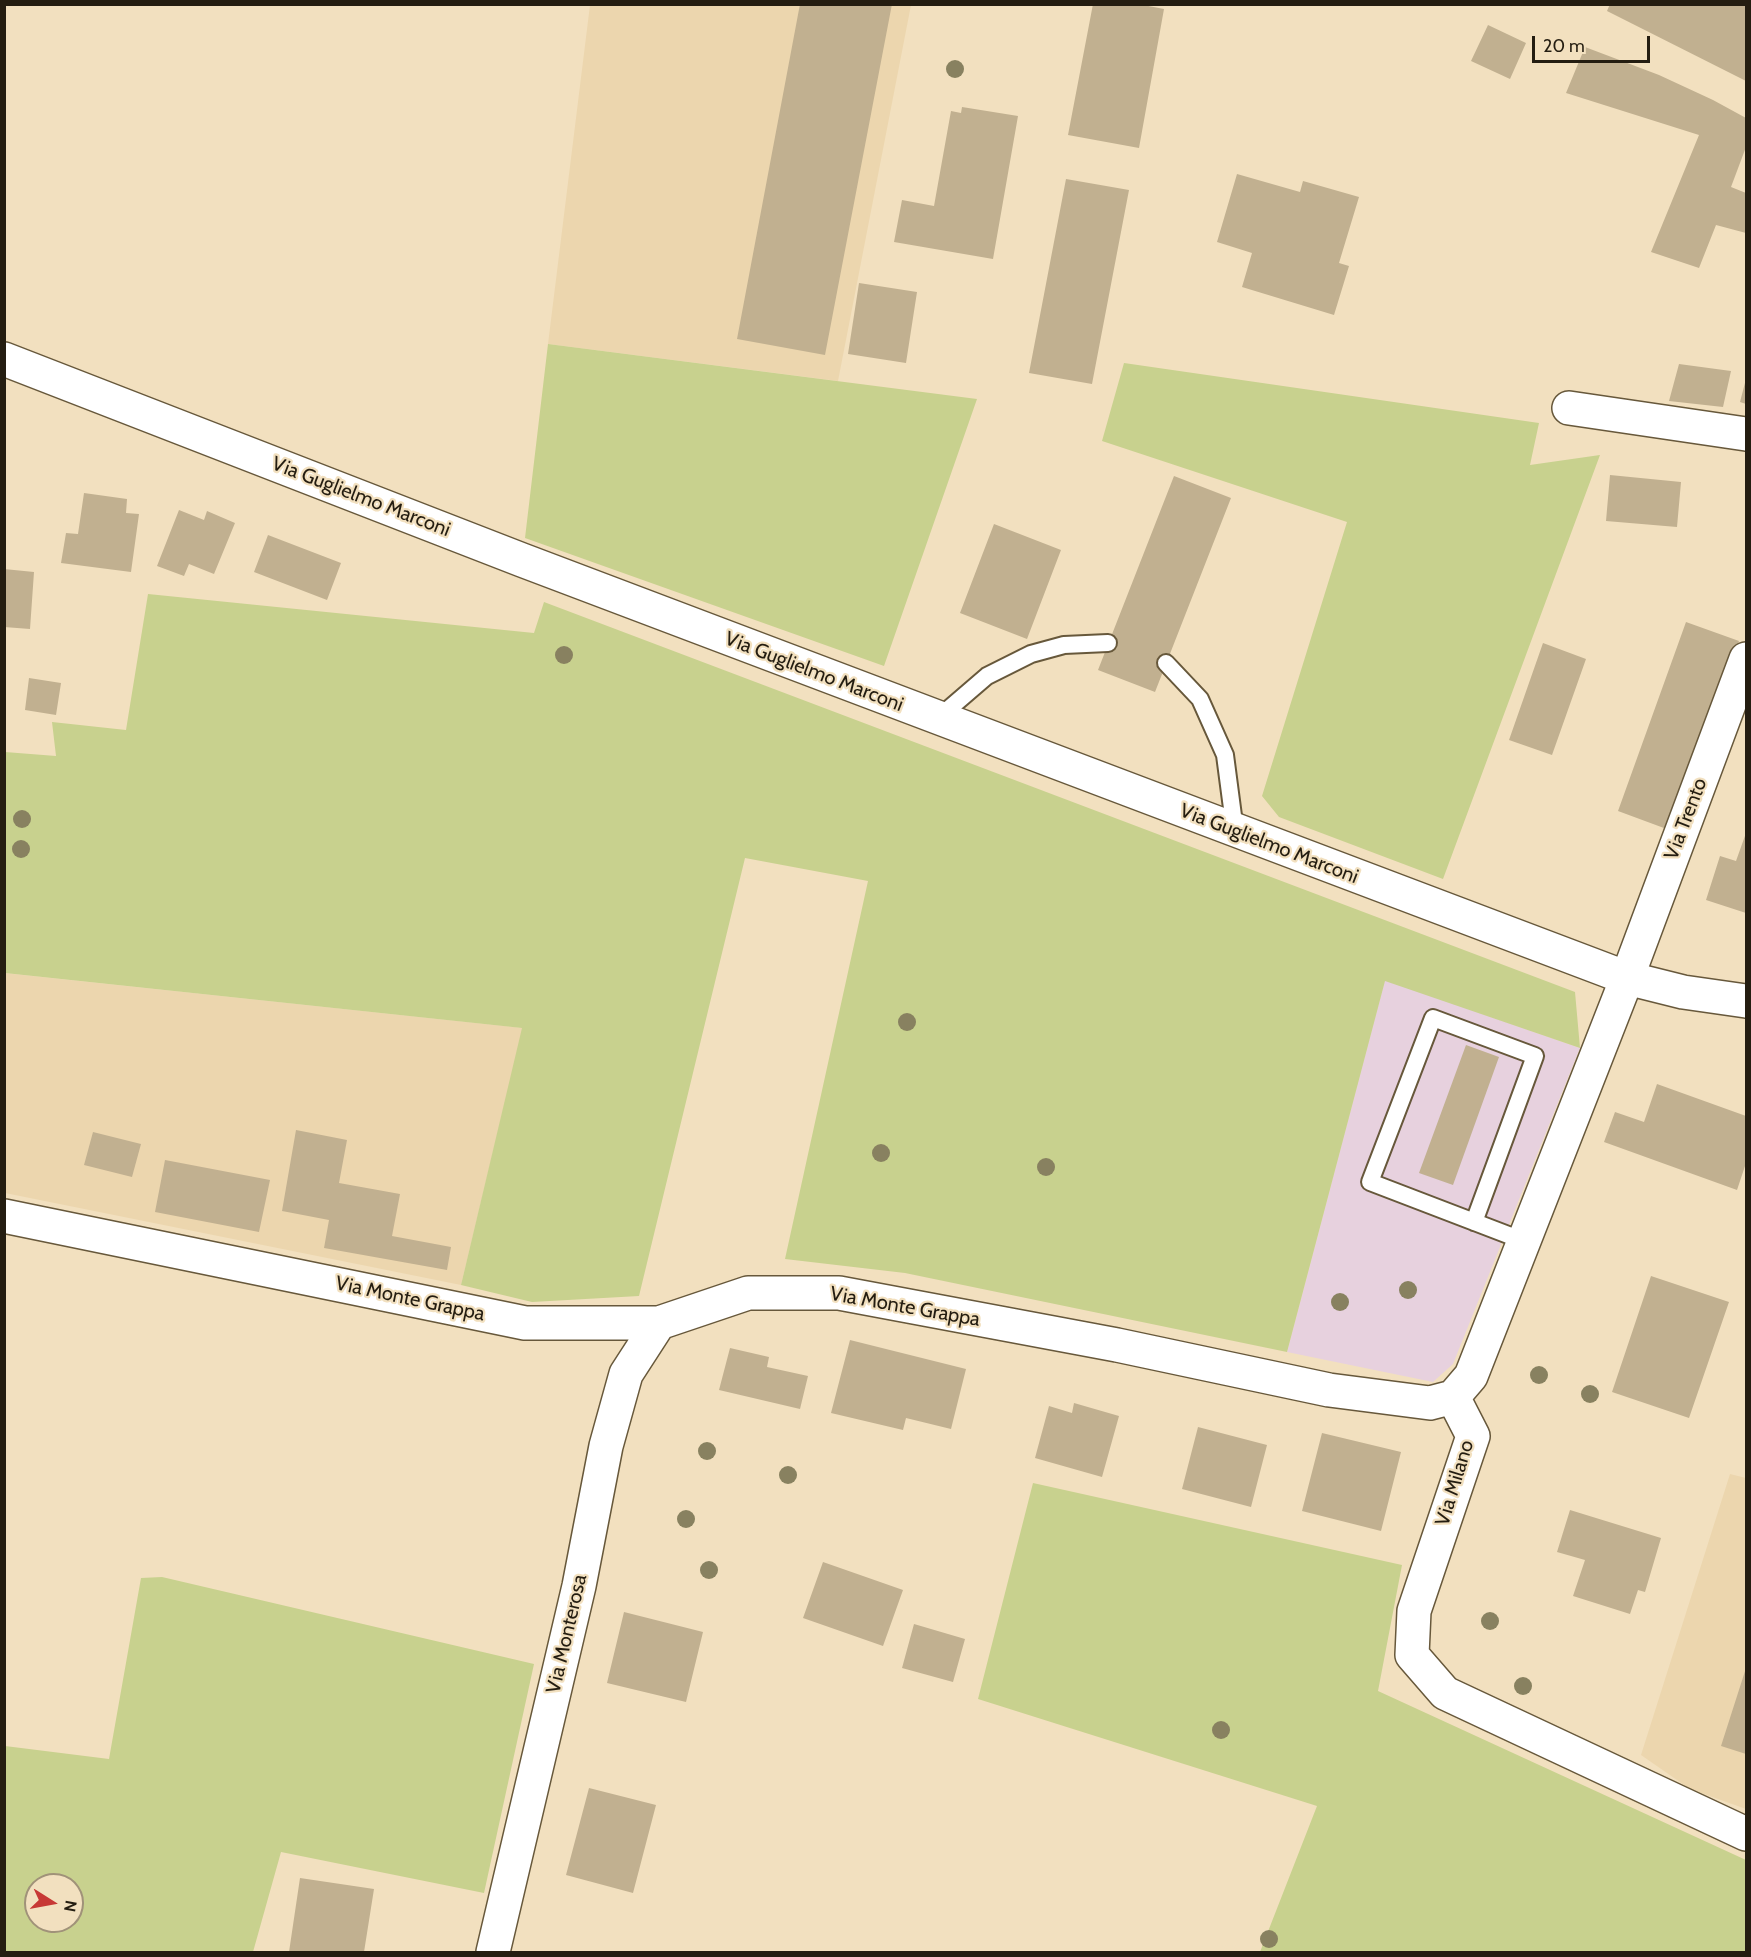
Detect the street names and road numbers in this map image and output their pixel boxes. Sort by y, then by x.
street label: Via Guglielmo Marconi [268,452,454,542]
street label: Via Guglielmo Marconi [721,627,907,717]
street label: Via Trento [1660,775,1712,863]
street label: Via Guglielmo Marconi [1176,799,1362,889]
street label: Via Monte Grappa [333,1271,487,1327]
street label: Via Monte Grappa [828,1282,982,1332]
street label: Via Milano [1431,1437,1479,1529]
street label: Via Monterosa [542,1572,592,1696]

